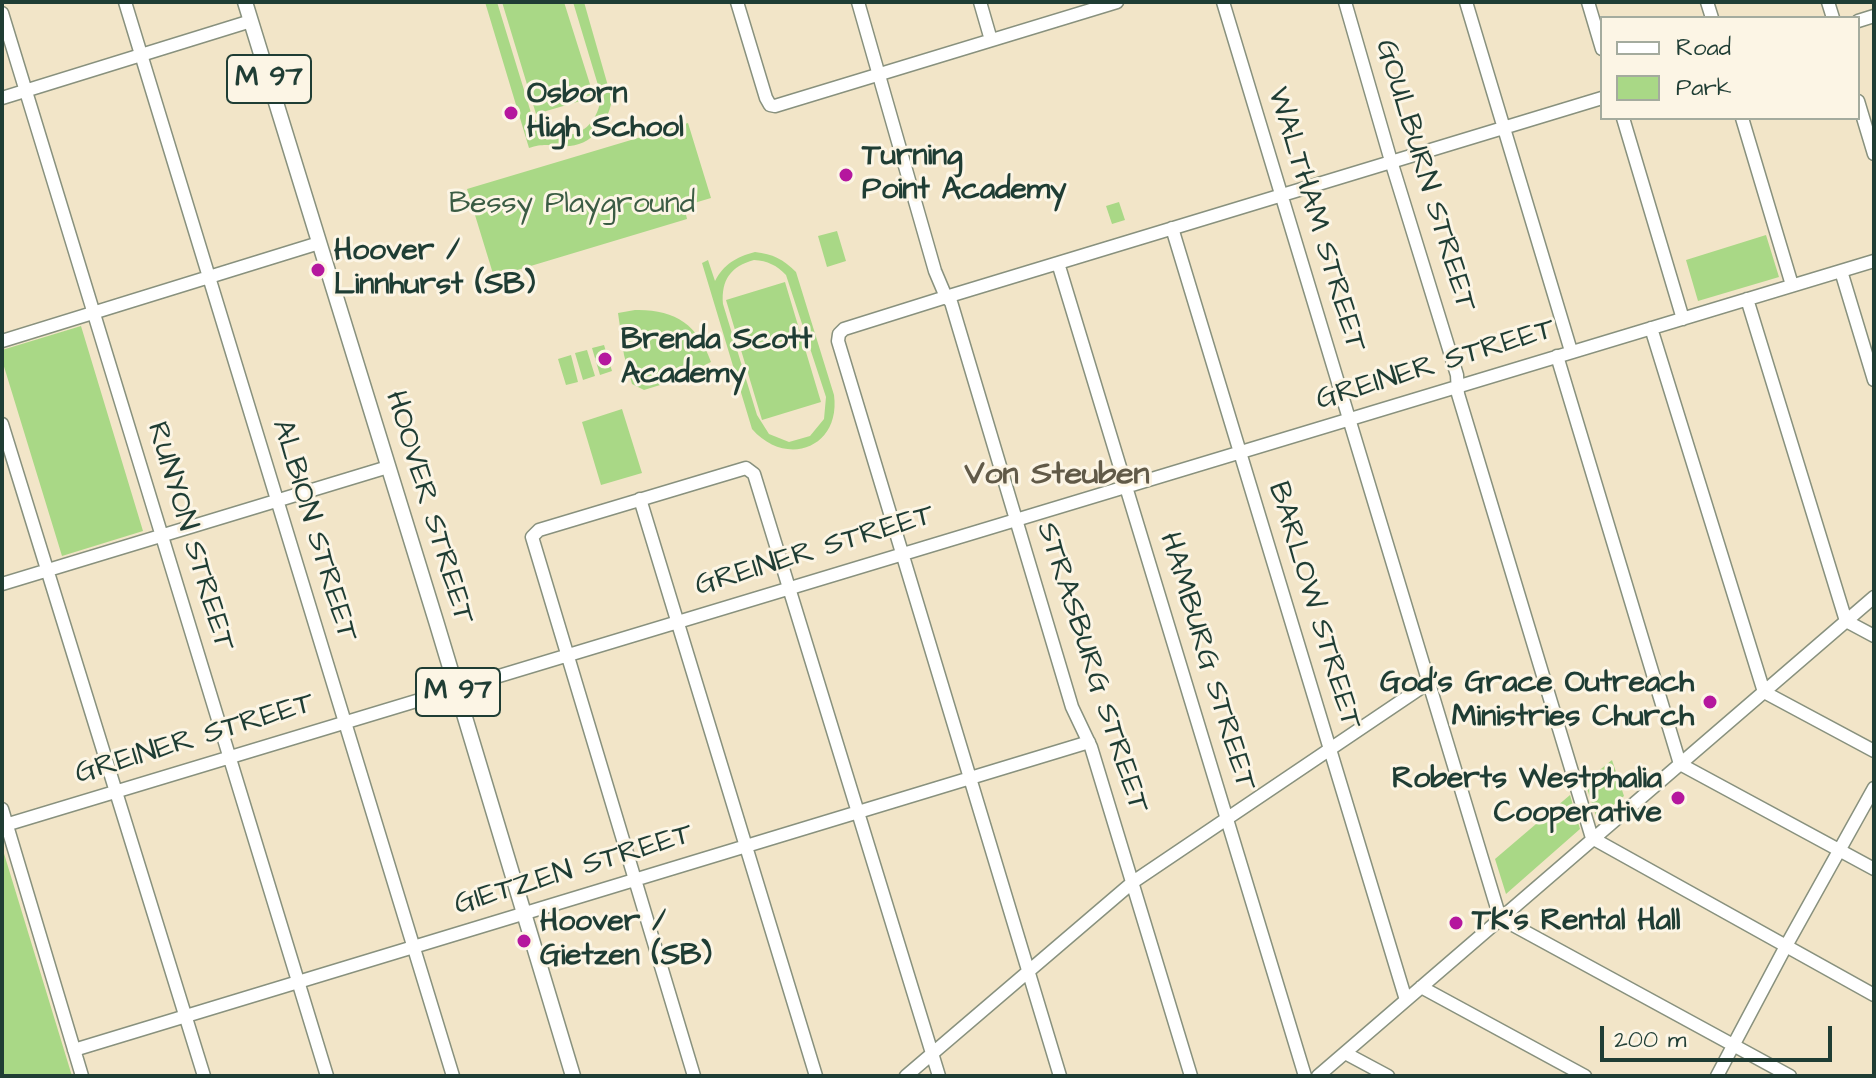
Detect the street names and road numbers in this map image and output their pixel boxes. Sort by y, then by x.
street label: GOULBURN STREET [1366,36,1482,316]
road number: M 97 [227,55,311,103]
street label: WALTHAM STREET [1258,83,1372,357]
street label: GREINER STREET [1312,313,1560,419]
street label: HOOVER STREET [375,387,481,629]
street label: ALBION STREET [262,416,364,646]
street label: RUNYON STREET [137,418,241,656]
street label: BARLOW STREET [1258,478,1368,734]
street label: GREINER STREET [691,499,939,605]
street label: STRASBURG STREET [1027,518,1155,818]
street label: HAMBURG STREET [1150,529,1262,795]
road number: M 97 [416,668,500,716]
street label: GREINER STREET [71,687,319,793]
street label: GIETZEN STREET [450,818,698,924]

